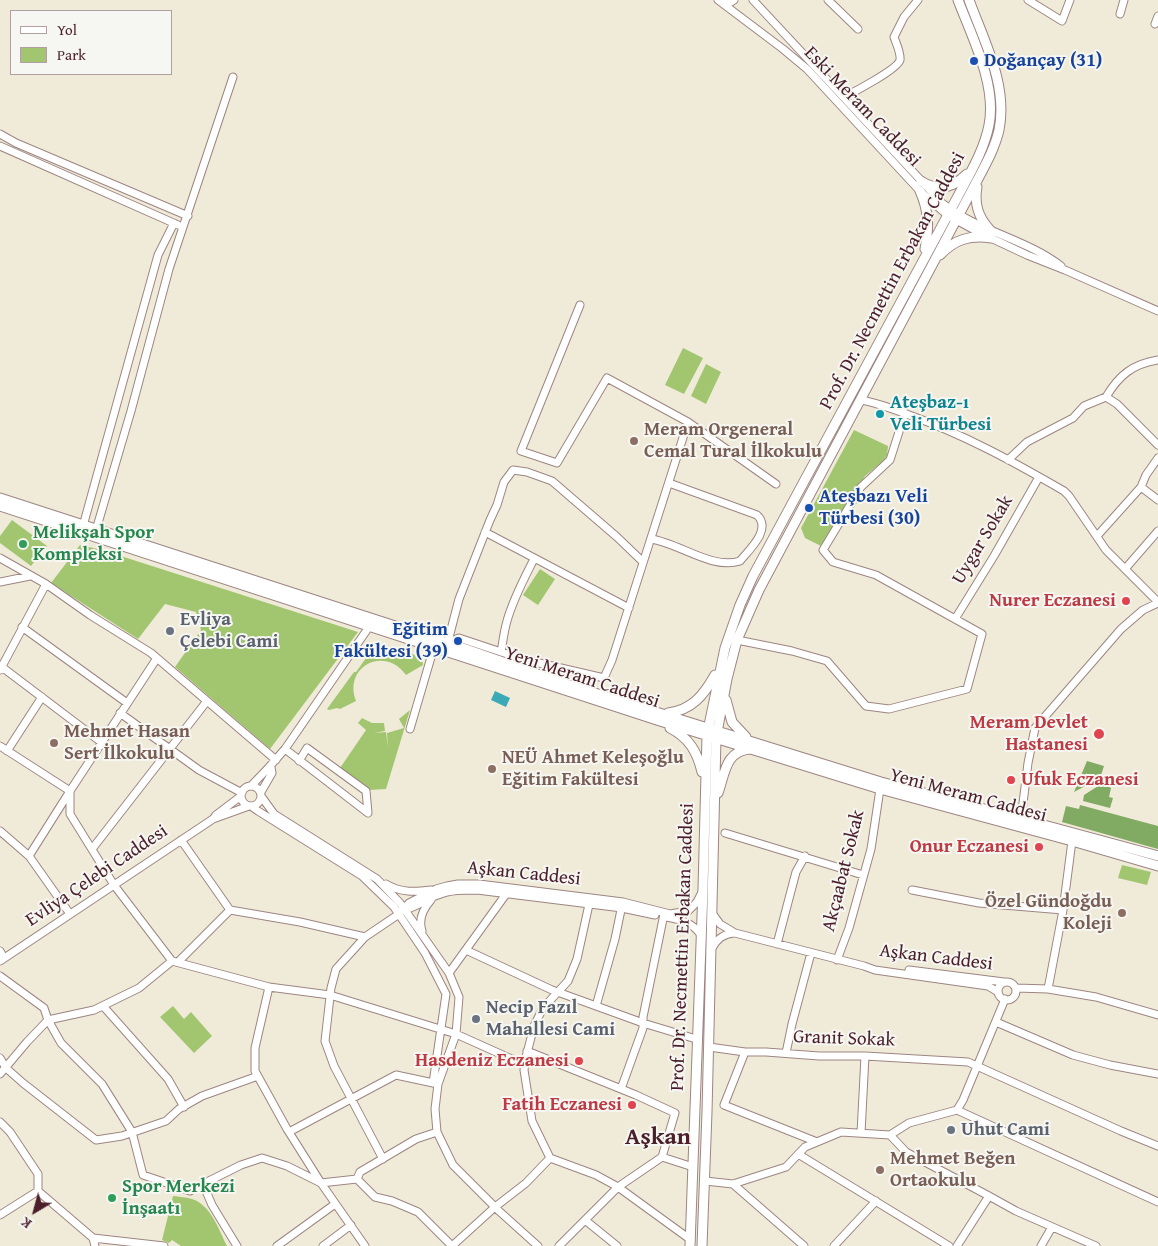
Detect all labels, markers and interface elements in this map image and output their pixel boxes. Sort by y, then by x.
legend [10,10,172,75]
text: Yol [57,19,77,40]
street label: Eski Meram Caddesi [799,42,925,172]
text: Park [57,44,86,65]
place label: Doğançay (31) [984,50,1102,72]
marker: Doğançay (31) [968,55,980,67]
street label: Prof. Dr. Necmettin Erbakan Caddesi [815,148,971,414]
place label: Ateşbaz-ı Veli Türbesi [890,392,992,436]
marker: Ateşbaz-ı Veli Türbesi [874,408,886,420]
place label: Meram Orgeneral Cemal Tural İlkokulu [644,419,822,463]
marker: Meram Orgeneral Cemal Tural İlkokulu [628,435,640,447]
place label: Ateşbazı Veli Türbesi (30) [819,486,928,530]
street label: Uygar Sokak [948,491,1018,589]
marker: Ateşbazı Veli Türbesi (30) [803,502,815,514]
place label: Melikşah Spor Kompleksi [33,522,154,566]
marker: Melikşah Spor Kompleksi [17,538,29,550]
place label: Nurer Eczanesi [989,590,1116,612]
marker: Nurer Eczanesi [1120,595,1132,607]
place label: Evliya Çelebi Cami [180,609,278,653]
place label: Eğitim Fakültesi (39) [334,619,448,663]
marker: Evliya Çelebi Cami [164,625,176,637]
marker: Eğitim Fakültesi (39) [452,635,464,647]
street label: Yeni Meram Caddesi [502,642,662,714]
place label: Meram Devlet Hastanesi [970,712,1088,756]
place label: Mehmet Hasan Sert İlkokulu [64,721,190,765]
marker: Meram Devlet Hastanesi [1092,727,1106,741]
marker: Mehmet Hasan Sert İlkokulu [48,737,60,749]
place label: NEÜ Ahmet Keleşoğlu Eğitim Fakültesi [502,747,684,791]
marker: NEÜ Ahmet Keleşoğlu Eğitim Fakültesi [486,763,498,775]
street label: Yeni Meram Caddesi [887,764,1049,828]
place label: Ufuk Eczanesi [1021,769,1139,791]
marker: Ufuk Eczanesi [1005,774,1017,786]
street label: Prof. Dr. Necmettin Erbakan Caddesi [667,803,699,1091]
street label: Akçaabat Sokak [818,808,870,934]
street label: Evliya Çelebi Caddesi [22,820,172,932]
place label: Onur Eczanesi [910,836,1029,858]
marker: Onur Eczanesi [1033,841,1045,853]
street label: Aşkan Caddesi [466,857,582,891]
place label: Özel Gündoğdu Koleji [985,891,1112,935]
marker: Özel Gündoğdu Koleji [1116,907,1128,919]
street label: Aşkan Caddesi [878,940,994,976]
place label: Necip Fazıl Mahallesi Cami [486,997,615,1041]
marker: Necip Fazıl Mahallesi Cami [470,1013,482,1025]
street label: Granit Sokak [793,1026,895,1052]
place label: Hasdeniz Eczanesi [415,1050,569,1072]
marker: Hasdeniz Eczanesi [573,1055,585,1067]
place label: Fatih Eczanesi [502,1094,622,1116]
marker: Fatih Eczanesi [626,1099,638,1111]
place label: Uhut Cami [961,1119,1050,1141]
district label: Aşkan [625,1124,691,1152]
marker: Uhut Cami [945,1124,957,1136]
place label: Mehmet Beğen Ortaokulu [890,1148,1016,1192]
marker: Mehmet Beğen Ortaokulu [874,1164,886,1176]
place label: Spor Merkezi İnşaatı [122,1176,235,1220]
north arrow [10,1186,60,1236]
marker: Spor Merkezi İnşaatı [106,1192,118,1204]
text: K [16,1212,36,1234]

